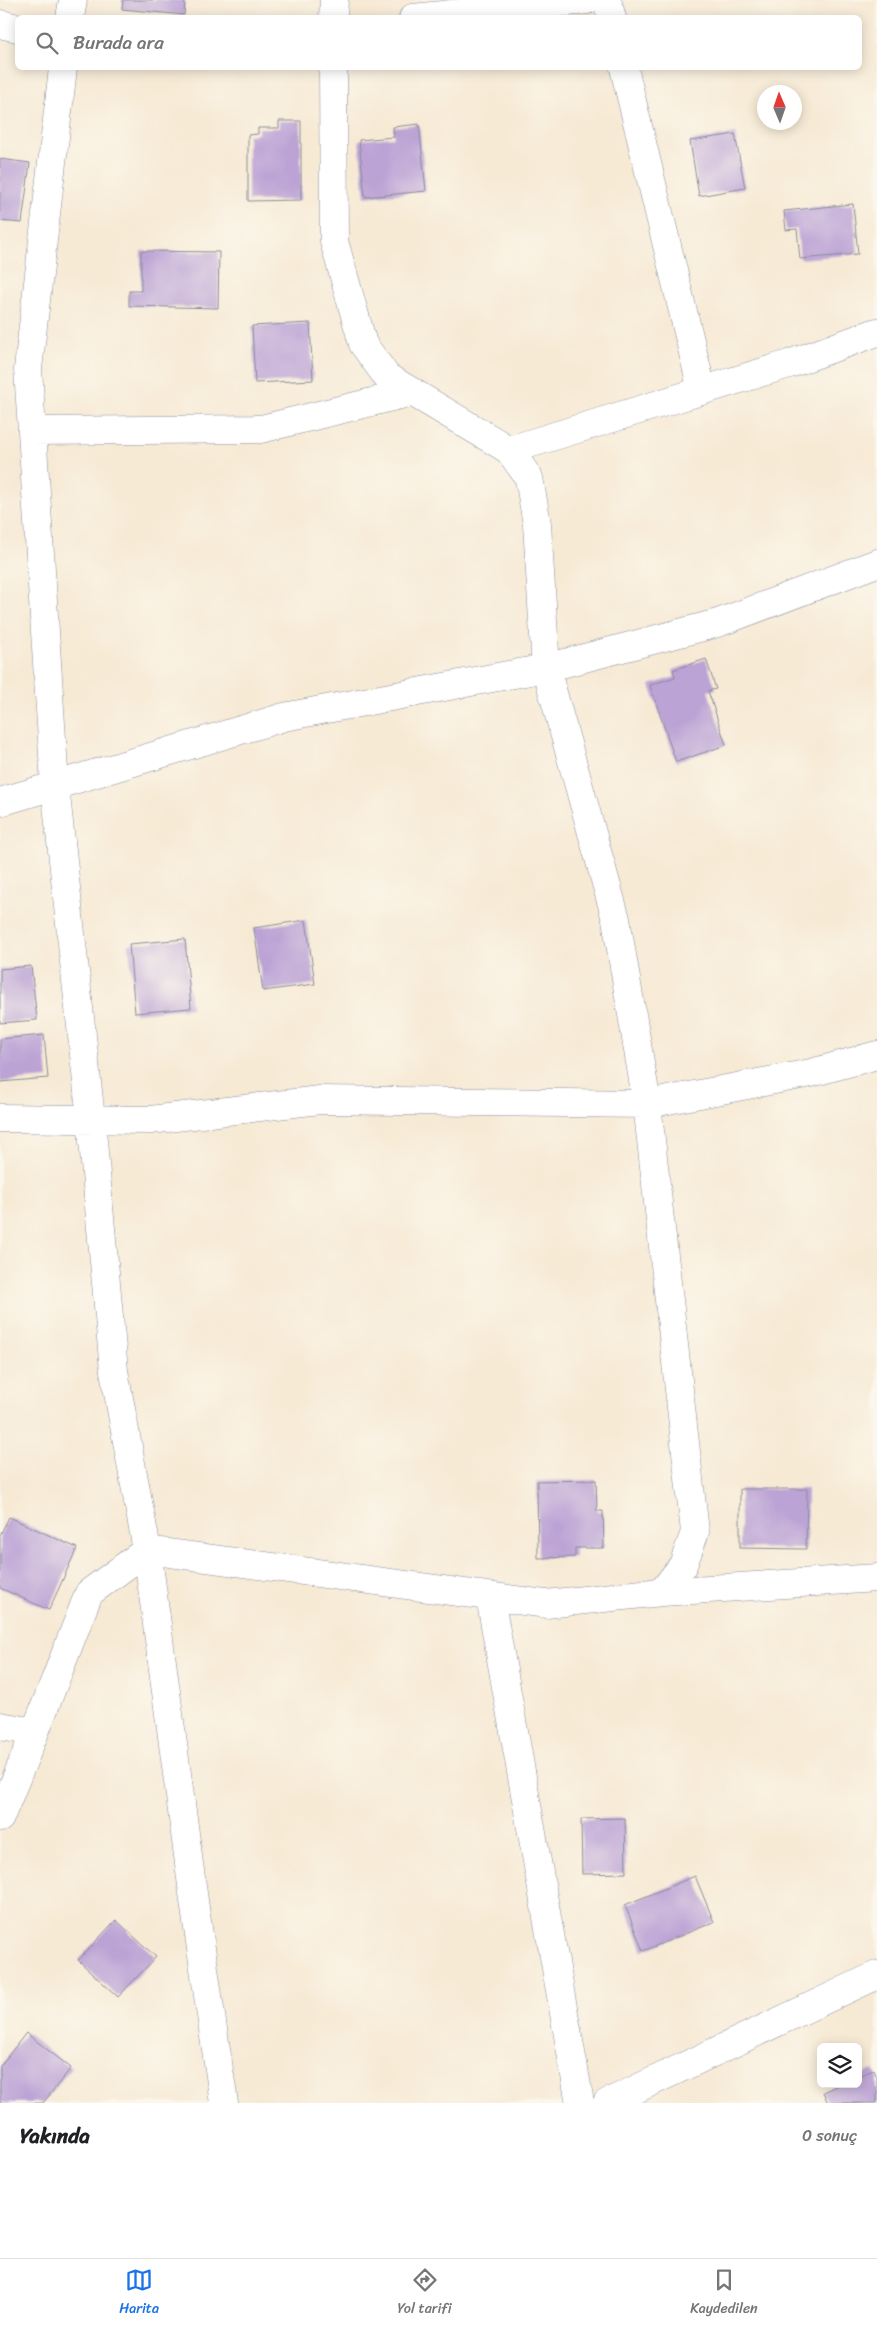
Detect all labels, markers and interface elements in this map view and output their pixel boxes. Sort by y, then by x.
search box [15,15,862,70]
text: Burada ara [73,26,164,59]
icon: search [33,29,61,57]
north arrow [757,85,802,130]
map controls [817,2043,862,2088]
button: layers [817,2043,862,2088]
text: Yakında [20,2117,90,2155]
text: 0 sonuç [802,2121,857,2150]
tab: Harita [119,2266,159,2321]
tab: Yol tarifi [398,2266,452,2321]
tab: Kaydedilen [690,2266,758,2321]

